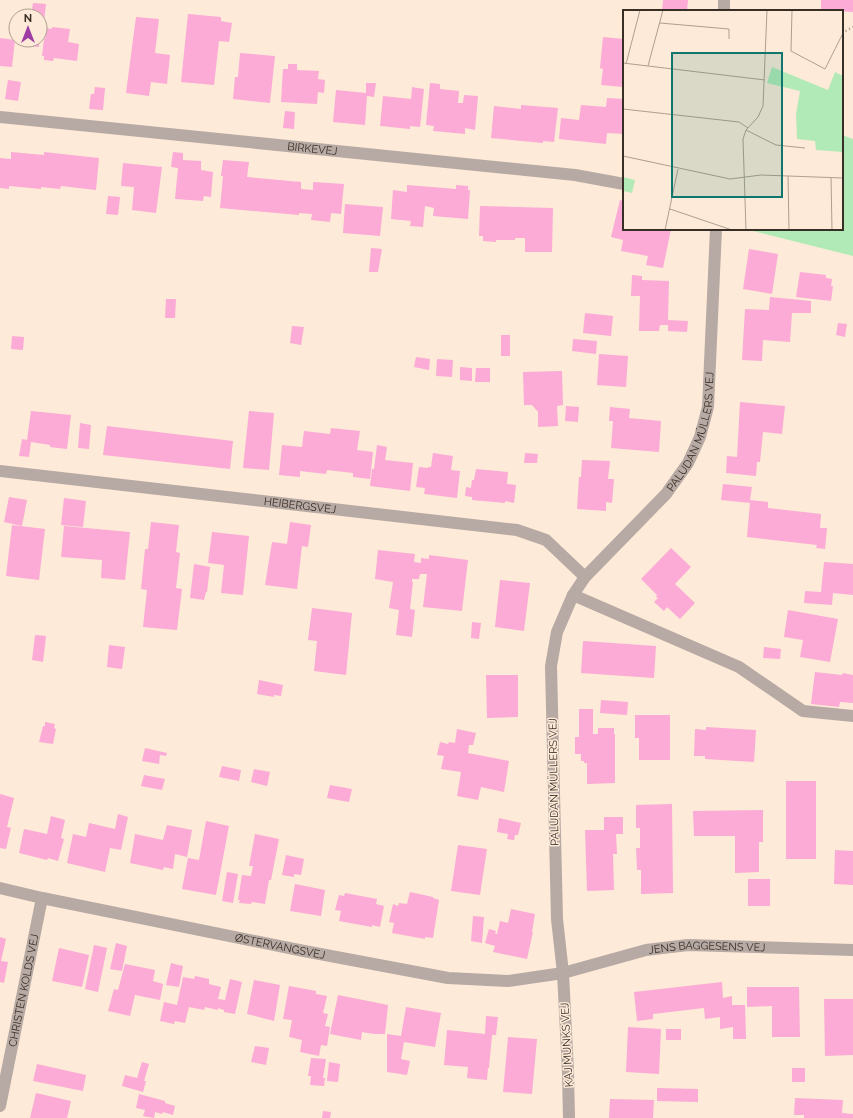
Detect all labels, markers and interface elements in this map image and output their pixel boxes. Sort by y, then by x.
north arrow [8,8,48,48]
inset map [623,10,843,230]
text: N [24,12,32,25]
street label: BIRKEVEJ [287,140,338,158]
street label: PALUDAN MÜLLERS VEJ [664,372,716,494]
street label: HEIBERGSVEJ [263,495,337,516]
street label: PALUDAN MÜLLERS VEJ [546,718,562,846]
street label: ØSTERVANGSVEJ [234,931,326,961]
street label: CHRISTEN KOLDS VEJ [6,933,41,1048]
street label: JENS BAGGESENS VEJ [648,938,766,956]
street label: KAJ MUNKS VEJ [558,1002,576,1088]

